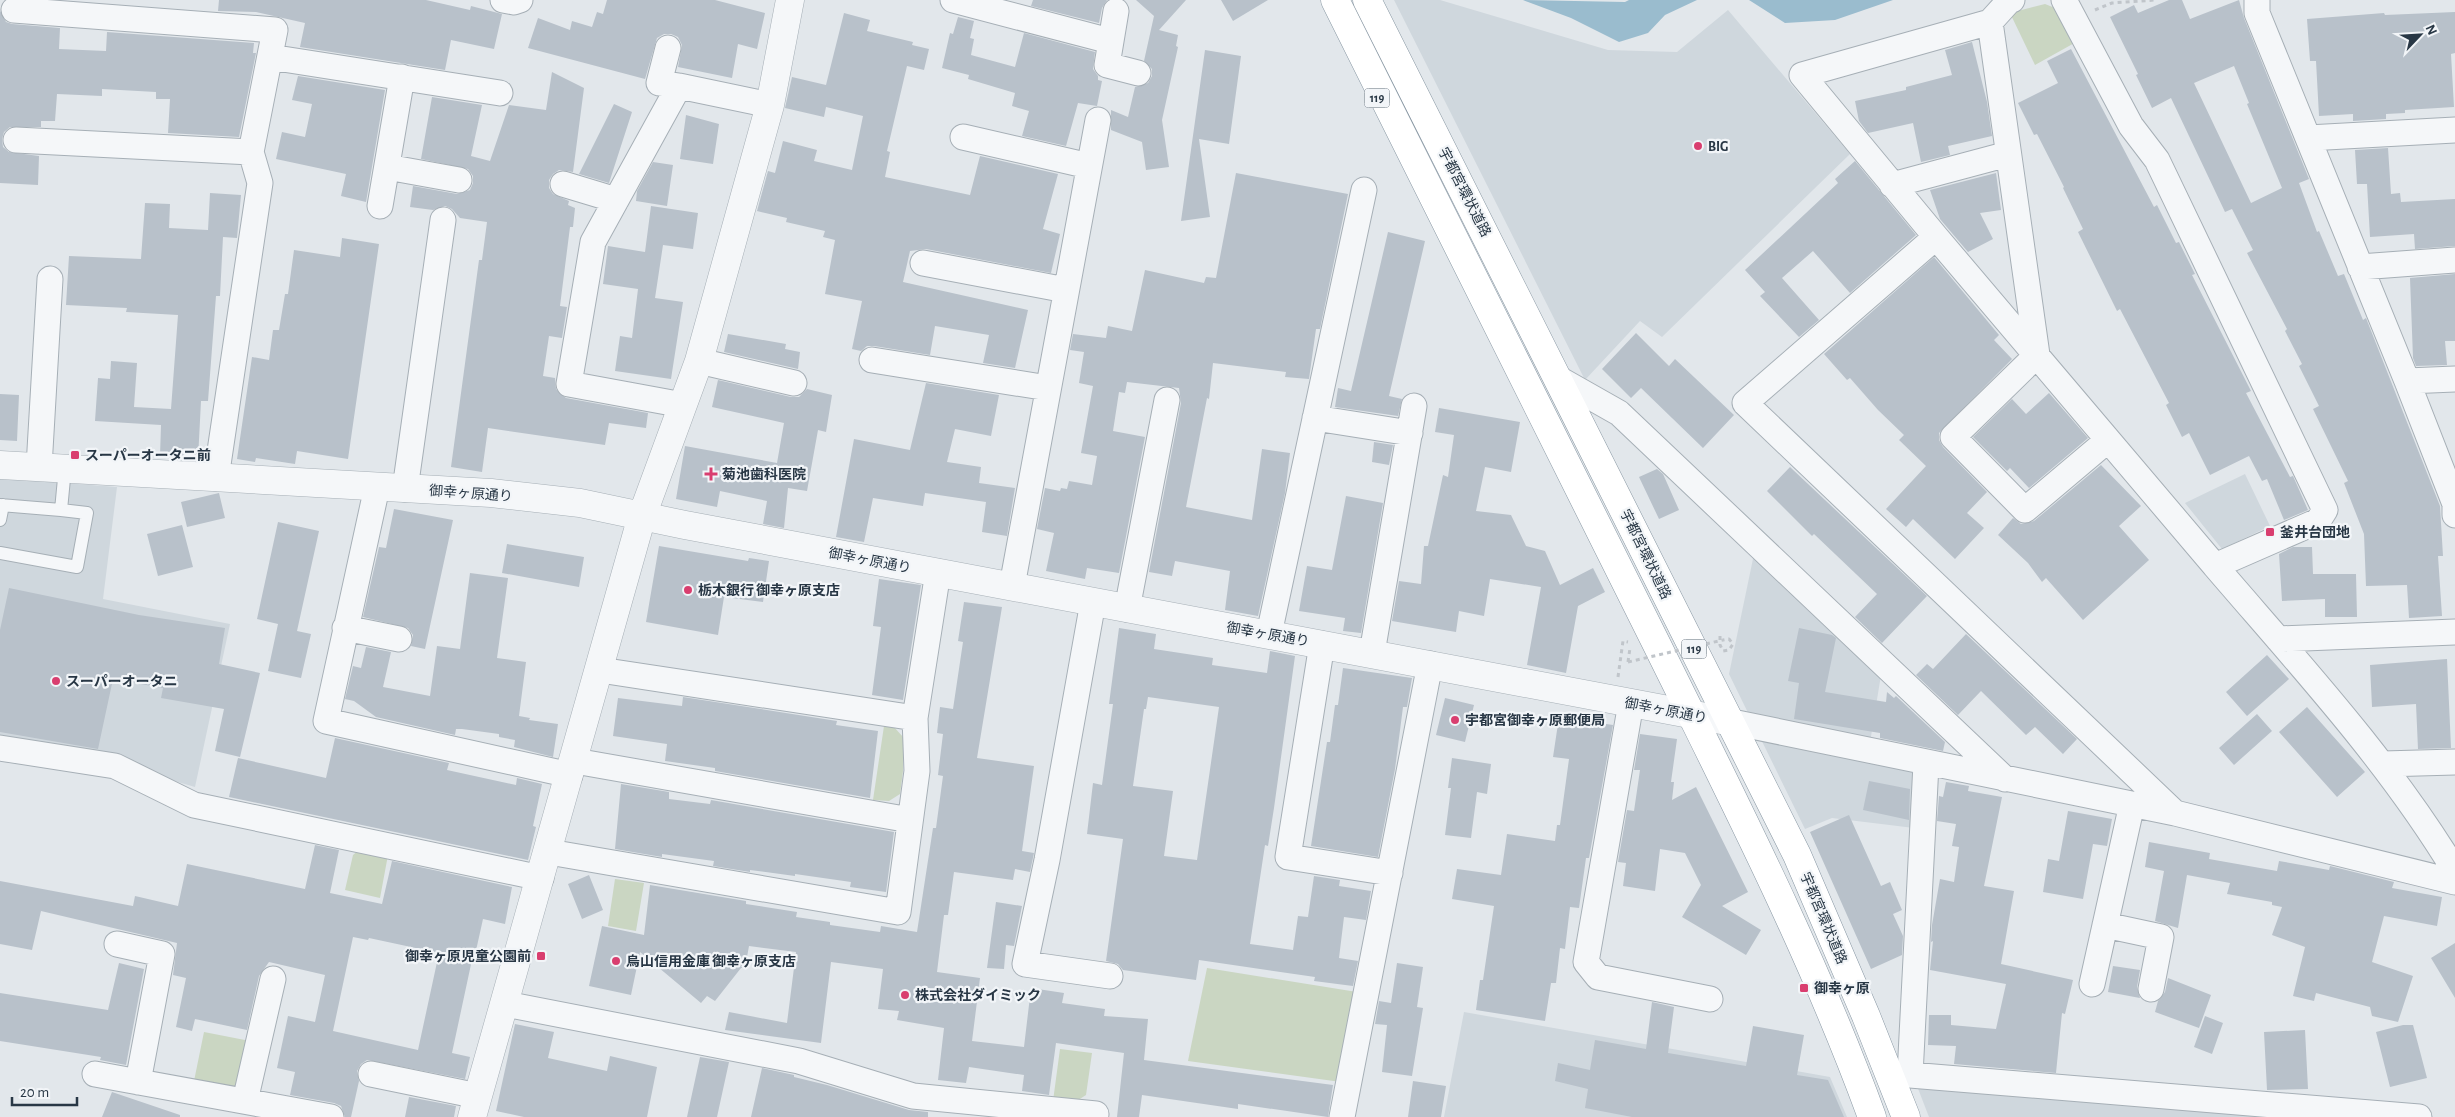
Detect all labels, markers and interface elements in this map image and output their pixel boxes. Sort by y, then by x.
north arrow [2395,10,2445,60]
text: N [2422,23,2439,37]
road number: 119 [1364,89,1390,108]
marker: BIG [1692,140,1704,152]
place label: BIG [1708,140,1728,154]
street label: 宇都宮環状道路 [1436,145,1494,239]
place label: スーパーオータニ前 [85,447,211,463]
marker: スーパーオータニ前 [69,449,81,461]
marker: 菊池歯科医院 [704,467,718,481]
place label: 菊池歯科医院 [722,467,806,482]
street label: 御幸ヶ原通り [429,483,513,504]
street label: 宇都宮環状道路 [1617,506,1675,602]
place label: 釜井台団地 [2280,524,2350,540]
marker: 釜井台団地 [2264,526,2276,538]
street label: 御幸ヶ原通り [827,545,913,576]
place label: 栃木銀行 御幸ヶ原支店 [698,583,840,598]
marker: 栃木銀行 御幸ヶ原支店 [682,584,694,596]
street label: 御幸ヶ原通り [1225,620,1311,649]
road number: 119 [1682,640,1706,659]
place label: スーパーオータニ [66,674,178,689]
marker: スーパーオータニ [50,675,62,687]
street label: 御幸ヶ原通り [1623,695,1709,726]
place label: 宇都宮御幸ヶ原郵便局 [1465,713,1605,728]
marker: 宇都宮御幸ヶ原郵便局 [1449,714,1461,726]
street label: 宇都宮環状道路 [1797,870,1851,966]
place label: 御幸ヶ原児童公園前 [405,948,531,964]
marker: 御幸ヶ原児童公園前 [535,950,547,962]
place label: 烏山信用金庫 御幸ヶ原支店 [626,954,796,969]
marker: 烏山信用金庫 御幸ヶ原支店 [610,955,622,967]
place label: 御幸ヶ原 [1814,981,1870,996]
marker: 御幸ヶ原 [1798,982,1810,994]
place label: 株式会社ダイミック [915,987,1041,1003]
marker: 株式会社ダイミック [899,989,911,1001]
scale bar [12,1074,78,1106]
text: 20 m [20,1085,49,1100]

